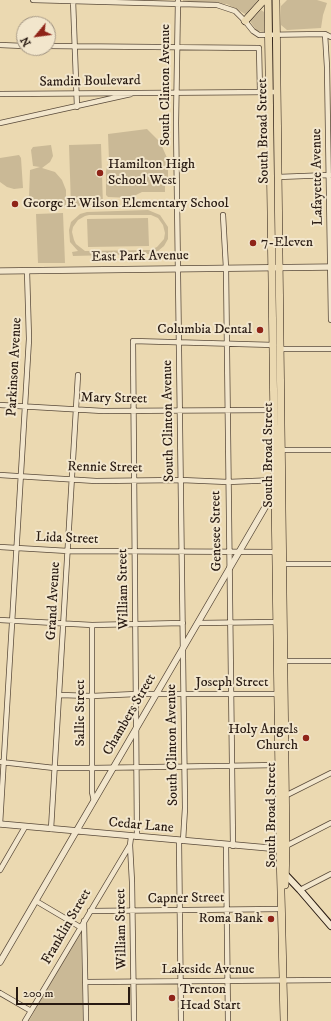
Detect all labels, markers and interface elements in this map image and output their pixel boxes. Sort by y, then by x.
north arrow [16,16,56,56]
street label: South Clinton Avenue [158,24,174,146]
text: N [18,34,35,49]
street label: Samdin Boulevard [39,73,141,91]
street label: South Broad Street [255,78,273,184]
street label: Lafayette Avenue [309,128,327,226]
place label: Hamilton High School West [108,157,195,190]
marker: Hamilton High School West [95,168,105,178]
place label: George E Wilson Elementary School [23,196,229,212]
marker: George E Wilson Elementary School [10,199,20,209]
place label: 7-Eleven [261,235,313,251]
marker: 7-Eleven [248,238,258,248]
street label: East Park Avenue [91,248,189,266]
street label: Parkinson Avenue [4,317,26,417]
place label: Columbia Dental [157,322,252,338]
marker: Columbia Dental [255,325,265,335]
street label: South Clinton Avenue [160,360,178,482]
street label: Mary Street [81,390,147,408]
street label: South Broad Street [261,402,277,508]
street label: Rennie Street [67,459,143,477]
street label: Genesee Street [208,490,226,572]
street label: Lida Street [35,530,99,548]
street label: William Street [115,548,133,630]
street label: Grand Avenue [44,561,64,641]
street label: Chambers Street [100,671,160,759]
street label: Joseph Street [195,675,269,691]
street label: Sallie Street [73,679,89,747]
street label: South Clinton Avenue [164,684,182,806]
place label: Holy Angels Church [228,722,298,754]
marker: Holy Angels Church [301,733,311,743]
street label: South Broad Street [264,762,280,868]
street label: Cedar Lane [108,815,174,837]
street label: Franklin Street [39,886,95,968]
street label: William Street [113,888,131,970]
street label: Capner Street [148,890,224,908]
place label: Roma Bank [198,911,263,927]
marker: Roma Bank [266,914,276,924]
street label: Lakeside Avenue [161,962,255,978]
scale bar [18,979,132,1005]
place label: Trenton Head Start [180,982,241,1014]
text: 200 m [23,986,53,1001]
marker: Trenton Head Start [167,993,177,1003]

